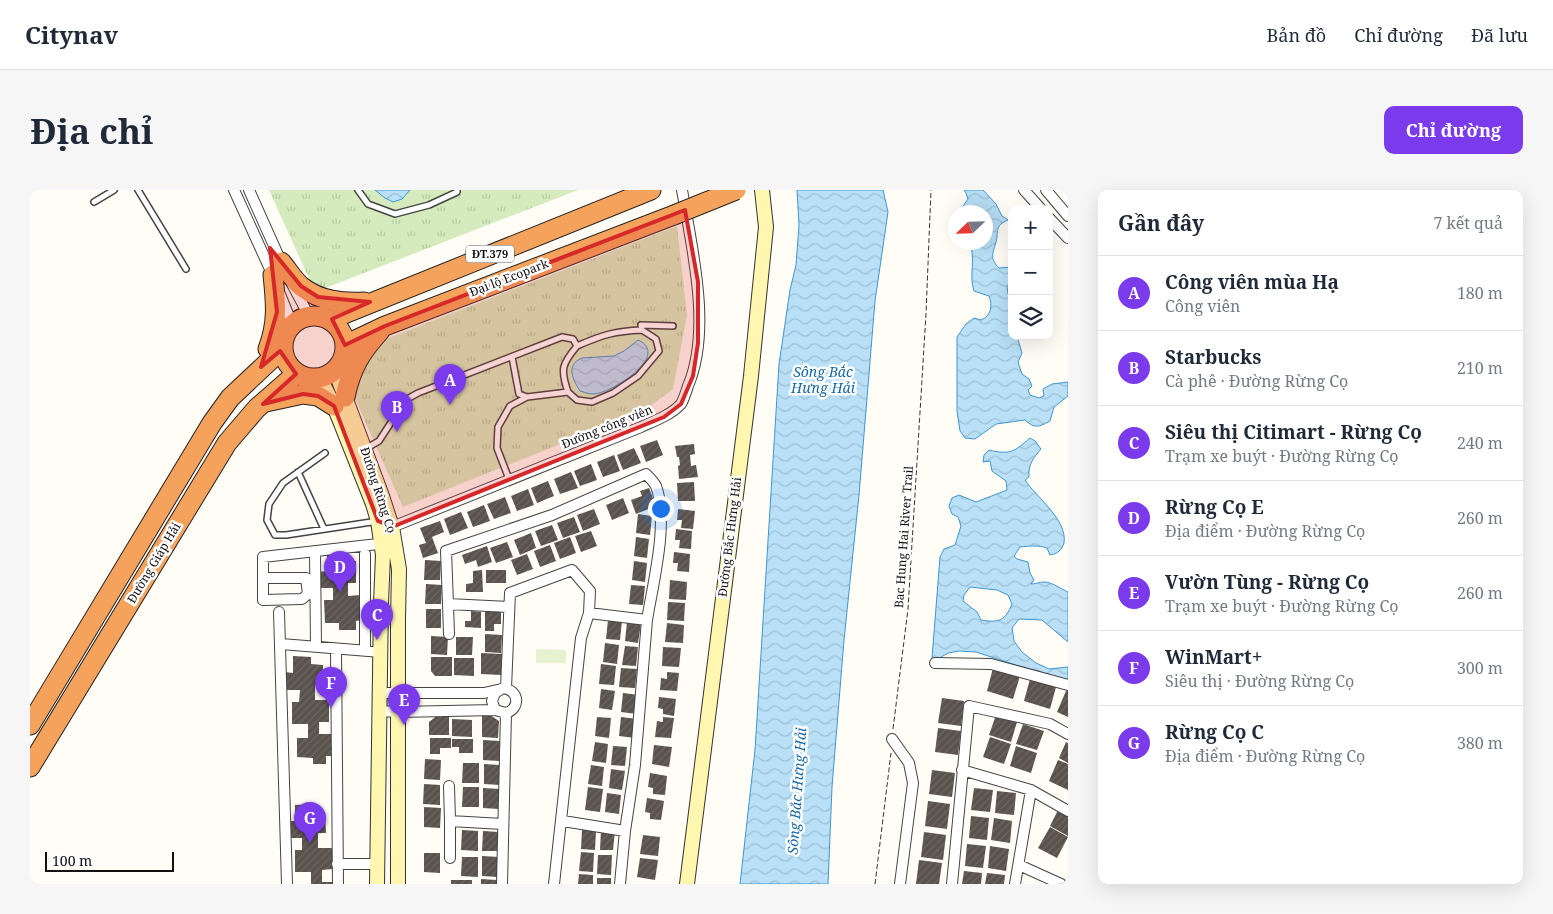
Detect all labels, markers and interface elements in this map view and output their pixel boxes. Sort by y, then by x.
text: Citynav [25,18,118,51]
text: Bản đồ [1267,23,1326,47]
text: Chỉ đường [1354,23,1443,47]
text: Đã lưu [1471,23,1528,47]
button: Chỉ đường [1384,106,1523,154]
text: Địa chỉ [30,107,153,154]
north arrow [948,205,993,250]
map controls [1008,205,1053,340]
button: + [1008,205,1053,250]
text: Gần đây [1118,209,1204,237]
text: 7 kết quả [1434,212,1503,234]
road number: ĐT.379 [466,246,514,262]
button: − [1008,250,1053,295]
street label: Đại lộ Ecopark [467,254,552,300]
text: Công viên mùa Hạ [1165,269,1339,295]
text: A [1128,282,1140,304]
text: 180 m [1457,282,1503,304]
button: layers [1008,295,1053,340]
text: Công viên [1165,295,1240,317]
text: Starbucks [1165,344,1261,370]
text: B [1129,357,1139,379]
text: 210 m [1457,357,1503,379]
water label: Sông Bắc Hưng Hải [790,362,856,397]
pin: A [434,364,466,405]
text: Cà phê · Đường Rừng Cọ [1165,370,1348,392]
pin: B [381,391,413,432]
street label: Đường công viên [559,400,655,453]
text: Siêu thị Citimart - Rừng Cọ [1165,419,1422,445]
text: C [1129,432,1139,454]
text: 240 m [1457,432,1503,454]
street label: Đường Rừng Cọ [357,445,400,535]
text: Trạm xe buýt · Đường Rừng Cọ [1165,445,1399,467]
street label: Bac Hung Hai River Trail [890,465,917,609]
street label: Đường Bắc Hưng Hải [714,476,745,598]
text: Rừng Cọ E [1165,494,1264,520]
your location [648,496,674,522]
text: D [1128,507,1140,529]
text: 260 m [1457,507,1503,529]
street label: Đường Giáp Hải [123,519,184,606]
text: Địa điểm · Đường Rừng Cọ [1165,520,1365,542]
pin: D [324,551,356,592]
text: Vườn Tùng - Rừng Cọ [1165,569,1369,595]
text: E [1129,582,1139,604]
text: 260 m [1457,582,1503,604]
text: Trạm xe buýt · Đường Rừng Cọ [1165,595,1399,617]
pin: C [361,599,393,640]
text: WinMart+ [1165,644,1263,670]
text: F [1129,657,1139,679]
text: 300 m [1457,657,1503,679]
pin: F [315,667,347,708]
text: Siêu thị · Đường Rừng Cọ [1165,670,1354,692]
pin: E [388,684,420,725]
text: Rừng Cọ C [1165,719,1264,745]
water label: Sông Bắc Hưng Hải [783,726,810,855]
text: G [1128,732,1140,754]
text: 380 m [1457,732,1503,754]
text: Địa điểm · Đường Rừng Cọ [1165,745,1365,767]
pin: G [294,802,326,843]
scale bar [45,849,174,872]
text: 100 m [52,851,92,870]

